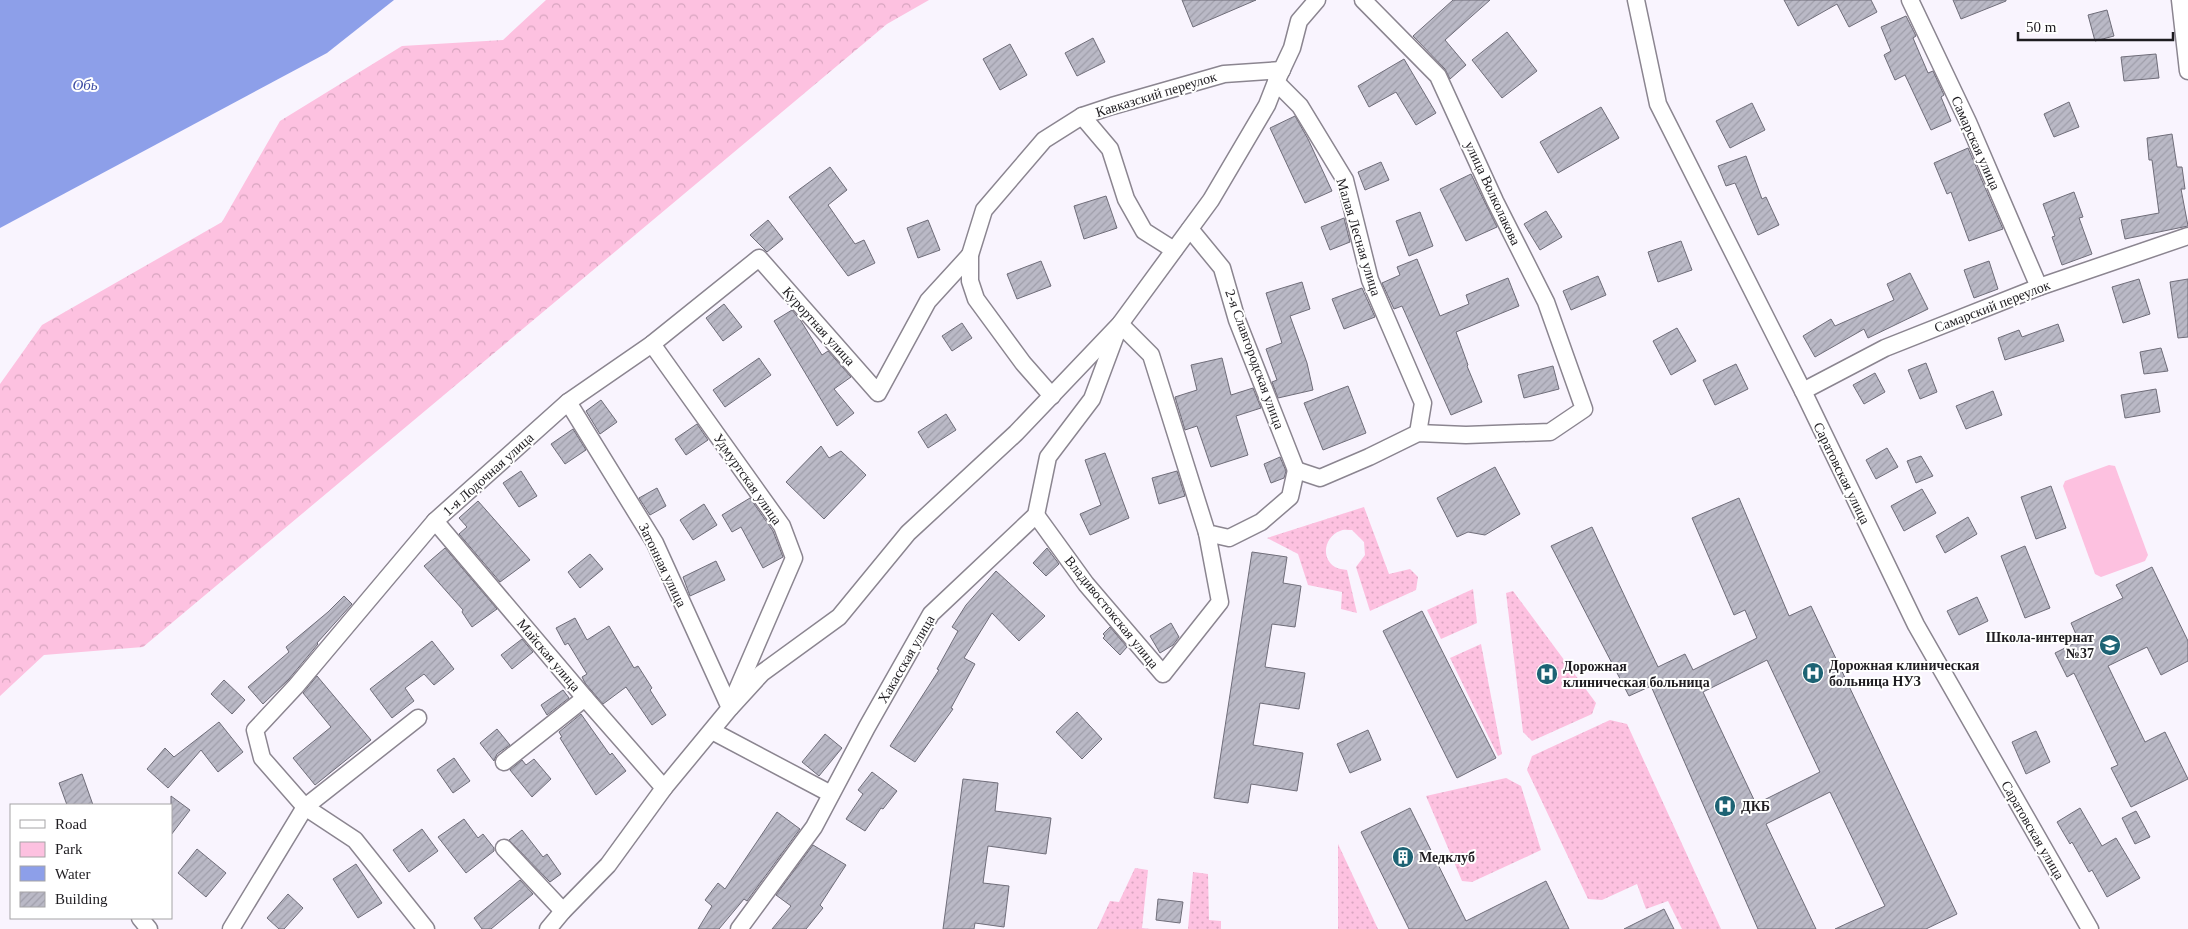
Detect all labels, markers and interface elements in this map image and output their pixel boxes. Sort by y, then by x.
scale bar [2018,10,2173,42]
text: 50 m [2026,19,2057,35]
street label: Кавказский переулок [1094,69,1219,120]
water label: Обь [72,77,98,93]
street label: Самарская улица [1948,94,2003,193]
street label: улица Волколакова [1462,139,1524,248]
street label: Малая Лесная улица [1333,176,1384,299]
street label: Самарский переулок [1932,277,2052,335]
street label: Курортная улица [779,284,858,369]
street label: 2-я Славгородская улица [1222,287,1287,432]
street label: Саратовская улица [1810,420,1873,527]
street label: 1-я Лодочная улица [440,429,537,519]
street label: Удмуртская улица [711,431,785,528]
street label: Затонная улица [636,521,690,610]
street label: Владивостокская улица [1062,553,1162,672]
street label: Хакасская улица [875,612,938,706]
street label: Майская улица [514,616,584,695]
place label: Школа-интернат №37 [1986,630,2094,661]
school or university icon: Школа-интернат №37 [2098,633,2122,657]
place label: Дорожная клиническая больница НУЗ [1829,658,1980,689]
place label: Дорожная клиническая больница [1563,659,1710,690]
hospital icon: Дорожная клиническая больница НУЗ [1801,661,1825,685]
hospital icon: Дорожная клиническая больница [1535,662,1559,686]
street label: Саратовская улица [1998,778,2067,883]
hospital icon: ДКБ [1713,794,1737,818]
place label: ДКБ [1741,799,1770,814]
legend [10,804,172,919]
text: Road [55,816,87,832]
text: Park [55,841,83,857]
building icon: Медклуб [1391,845,1415,869]
place label: Медклуб [1419,850,1475,865]
text: Water [55,866,90,882]
text: Building [55,891,108,907]

